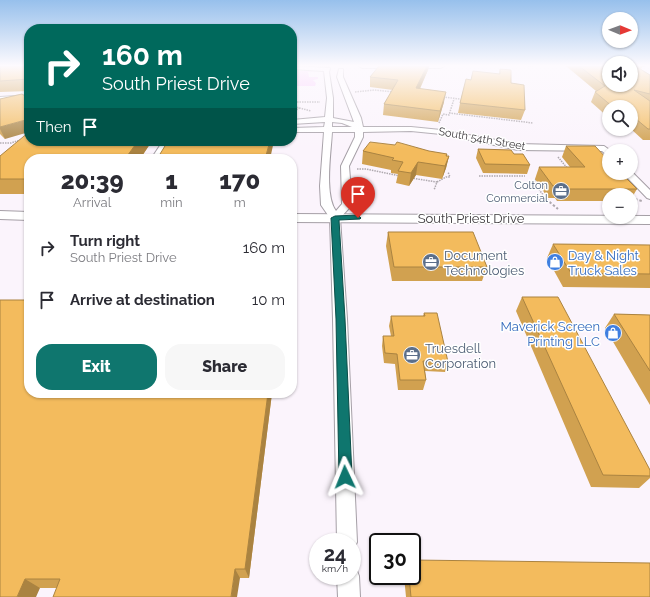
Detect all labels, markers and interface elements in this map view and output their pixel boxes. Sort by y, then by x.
north arrow [602,12,638,48]
map controls [602,12,638,224]
text: 160 m [102,39,183,72]
icon: right [36,40,88,92]
button: sound [602,56,638,92]
text: South Priest Drive [102,73,250,94]
button: search [602,100,638,136]
icon: arrive [79,116,101,138]
text: Then [36,118,71,136]
street label: South 54th Street [438,125,527,153]
button: + [602,144,638,180]
text: 20:39 [61,166,124,195]
text: 1 [165,166,178,195]
text: 170 [219,166,260,195]
pin [341,177,375,218]
place label: Colton Commercial [486,179,548,205]
office icon: Colton Commercial [551,181,571,201]
icon: arrive [347,183,369,205]
button: − [602,188,638,224]
text: Arrival [73,195,111,210]
text: min [160,195,183,210]
text: m [234,195,246,210]
street label: South Priest Drive [418,211,525,226]
text: Turn right [70,232,140,250]
icon: right [36,237,58,259]
text: 160 m [243,239,285,257]
place label: Document Technologies [444,248,524,278]
place label: Day & Night Truck Sales [568,248,640,278]
text: South Priest Drive [70,250,177,265]
office icon: Document Technologies [421,252,441,272]
shop icon: Day & Night Truck Sales [545,252,565,272]
icon: arrive [36,289,58,311]
text: Arrive at destination [70,291,215,309]
text: 10 m [252,291,285,309]
place label: Maverick Screen Printing LLC [501,319,600,349]
shop icon: Maverick Screen Printing LLC [603,323,623,343]
place label: Truesdell Corporation [425,341,496,371]
button: Exit [36,344,157,390]
button: Share [165,344,285,390]
office icon: Truesdell Corporation [402,345,422,365]
position arrow [324,456,366,498]
speed limit sign: 30 [369,533,421,585]
text: 24 [324,542,346,566]
text: km/h [322,563,348,574]

